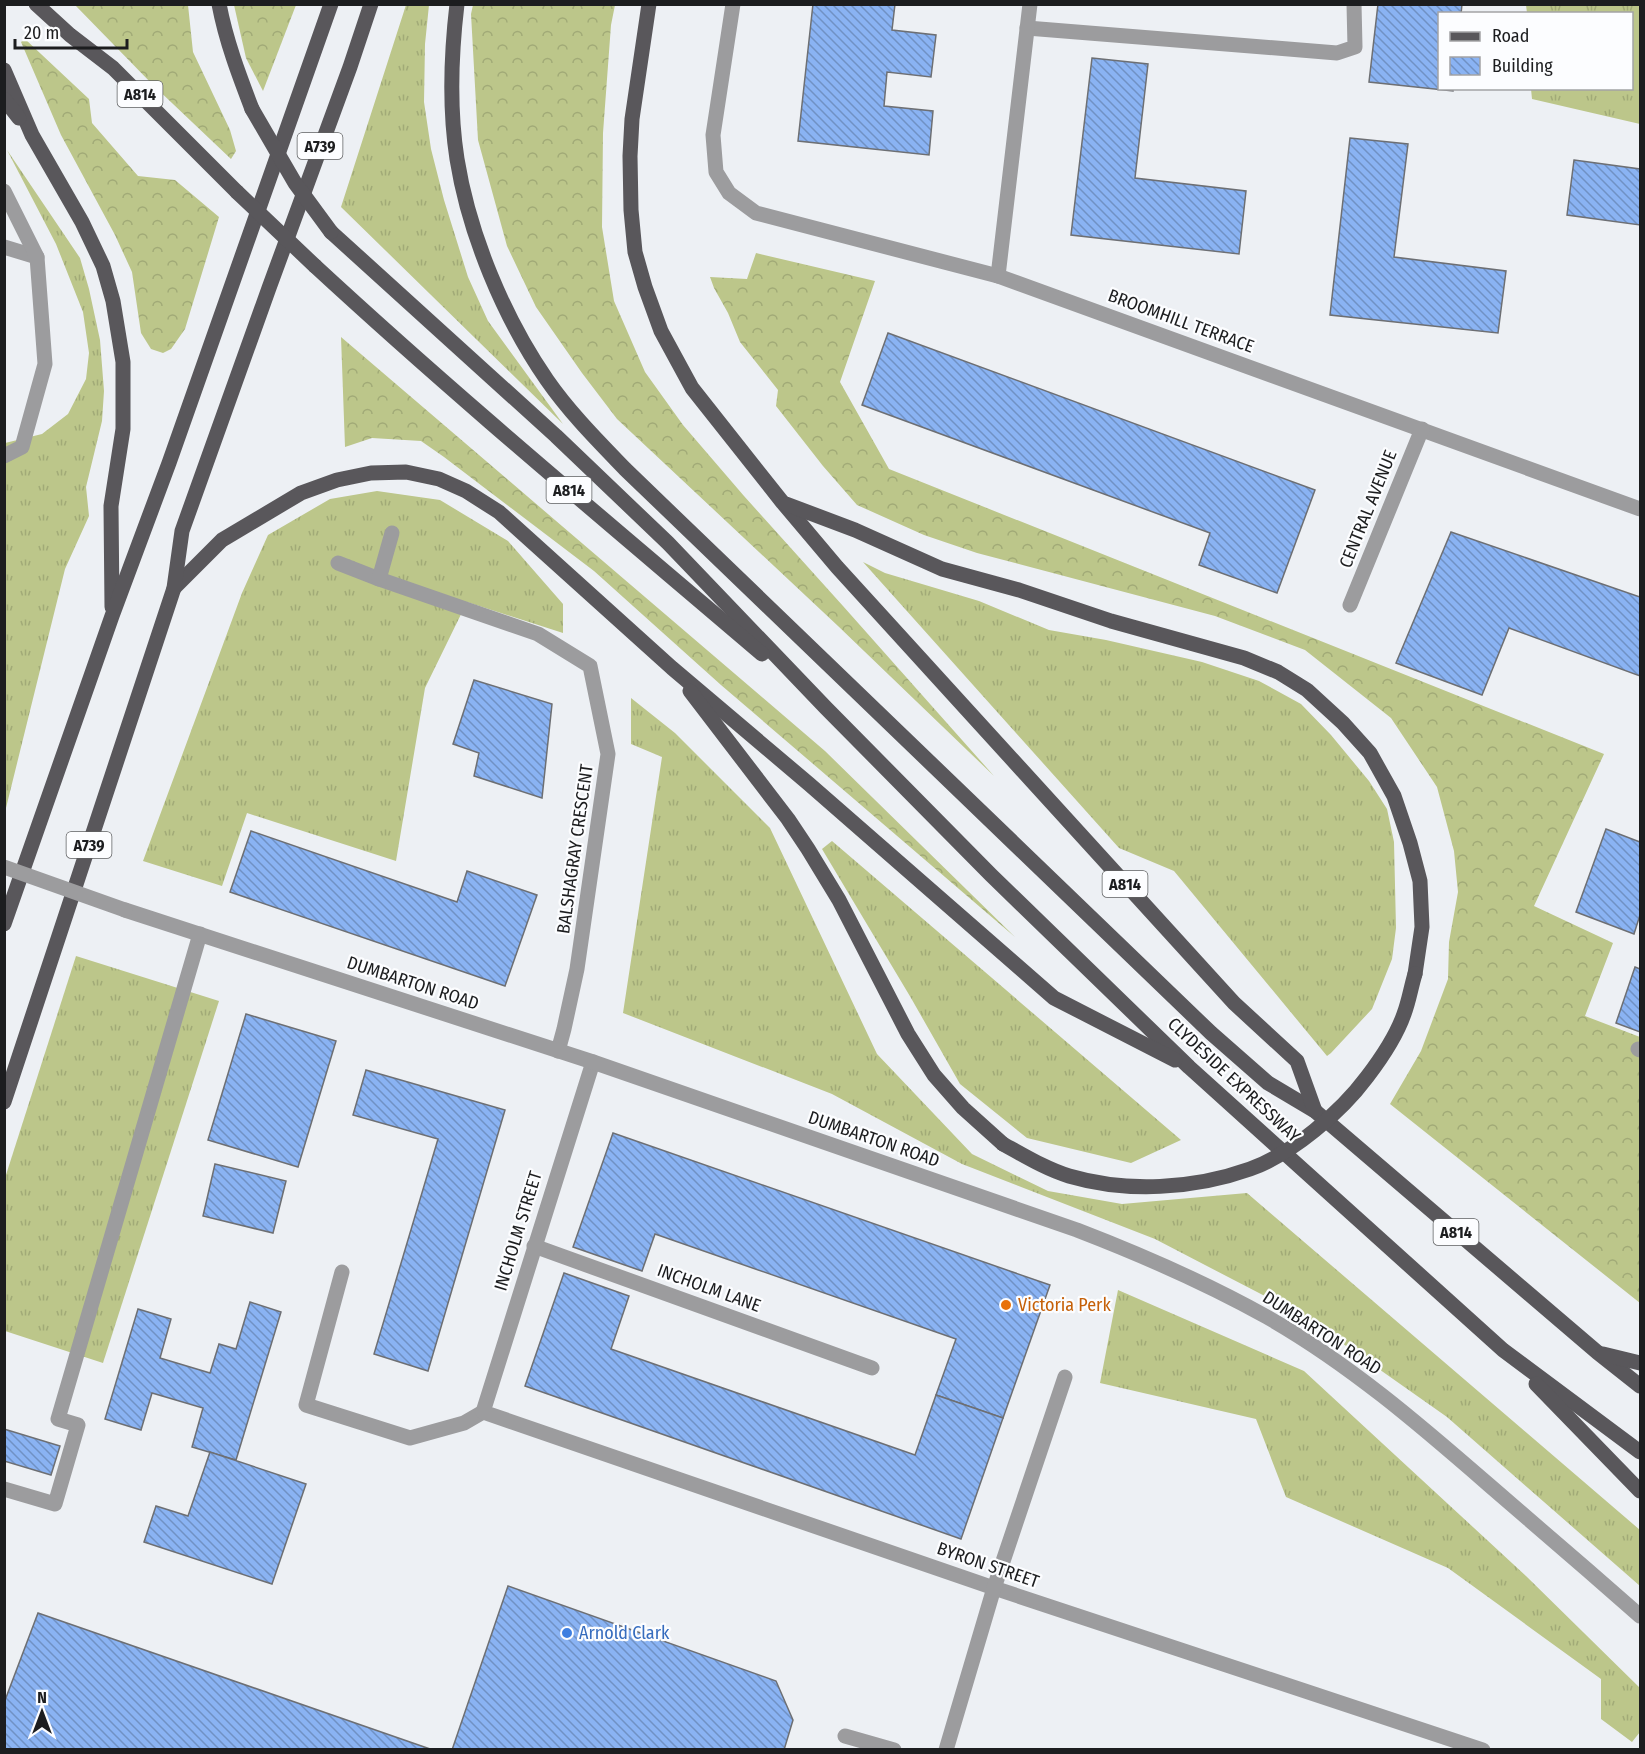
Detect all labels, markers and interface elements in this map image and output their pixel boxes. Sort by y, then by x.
scale bar [15,12,128,50]
legend [1438,12,1633,90]
text: 20 m [24,22,59,44]
text: Road [1492,25,1529,47]
text: Building [1492,55,1553,77]
road number: A814 [118,81,162,107]
road number: A739 [298,133,342,159]
street label: BROOMHILL TERRACE [1105,284,1257,358]
street label: CENTRAL AVENUE [1334,447,1402,571]
road number: A814 [546,477,592,503]
street label: BALSHAGRAY CRESCENT [552,762,598,935]
road number: A739 [66,832,112,858]
road number: A814 [1102,871,1148,897]
street label: DUMBARTON ROAD [344,951,482,1015]
street label: CLYDESIDE EXPRESSWAY [1163,1013,1305,1147]
street label: DUMBARTON ROAD [805,1106,943,1172]
street label: INCHOLM STREET [489,1168,547,1293]
road number: A814 [1434,1219,1478,1245]
street label: INCHOLM LANE [654,1259,764,1317]
street label: DUMBARTON ROAD [1258,1286,1386,1380]
place label: Victoria Perk [1018,1294,1111,1316]
marker: Victoria Perk [999,1298,1013,1312]
street label: BYRON STREET [934,1537,1042,1593]
place label: Arnold Clark [579,1622,670,1644]
marker: Arnold Clark [560,1626,574,1640]
north arrow [12,1682,72,1742]
text: N [37,1688,47,1707]

